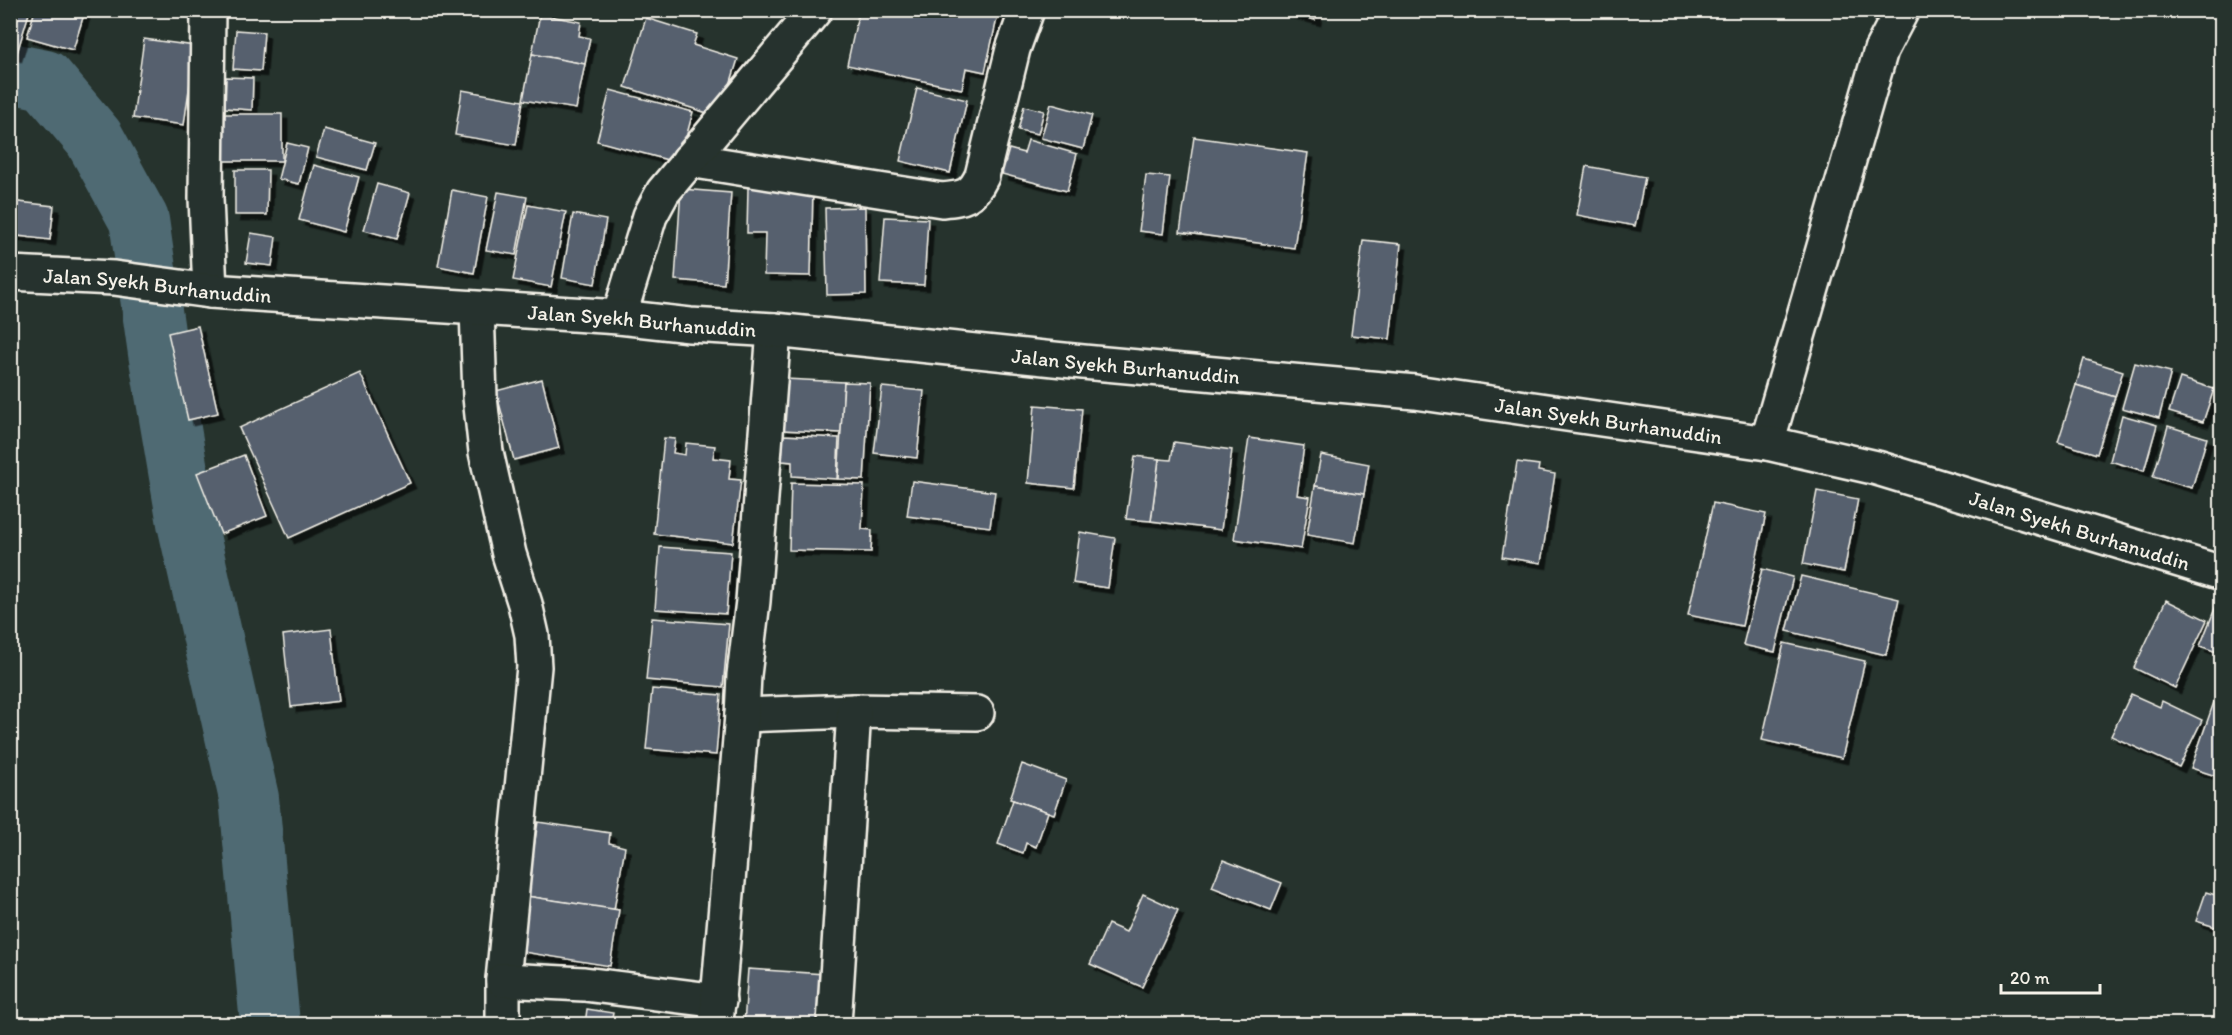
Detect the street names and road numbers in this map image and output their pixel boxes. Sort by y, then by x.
street label: Jalan Syekh Burhanuddin [43,262,272,307]
street label: Jalan Syekh Burhanuddin [527,299,757,341]
street label: Jalan Syekh Burhanuddin [1010,342,1241,389]
street label: Jalan Syekh Burhanuddin [1493,391,1724,449]
street label: Jalan Syekh Burhanuddin [1967,484,2193,575]

